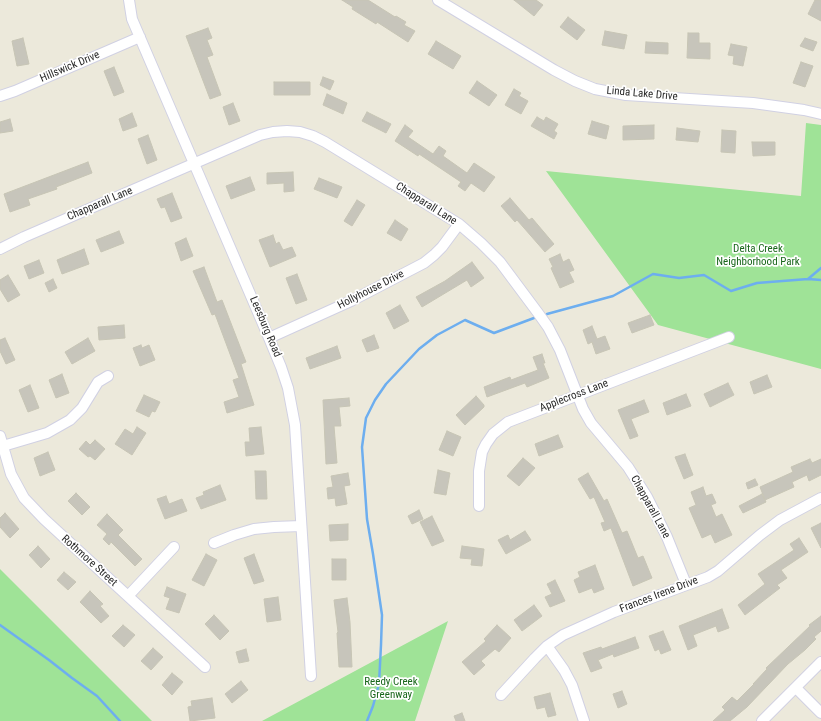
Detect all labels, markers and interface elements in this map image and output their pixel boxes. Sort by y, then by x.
street label: Hillswick Drive [38,49,102,85]
street label: Linda Lake Drive [606,84,678,104]
street label: Chapparall Lane [393,180,459,228]
street label: Chapparall Lane [65,184,135,224]
park label: Delta Creek Neighborhood Park [716,242,800,268]
street label: Hollyhouse Drive [336,268,406,312]
street label: Leesburg Road [246,295,284,359]
street label: Applecross Lane [538,377,610,415]
street label: Chapparall Lane [627,473,673,541]
street label: Rothmore Street [58,533,120,589]
street label: Frances Irene Drive [618,574,700,616]
park label: Reedy Creek Greenway [364,675,418,701]

